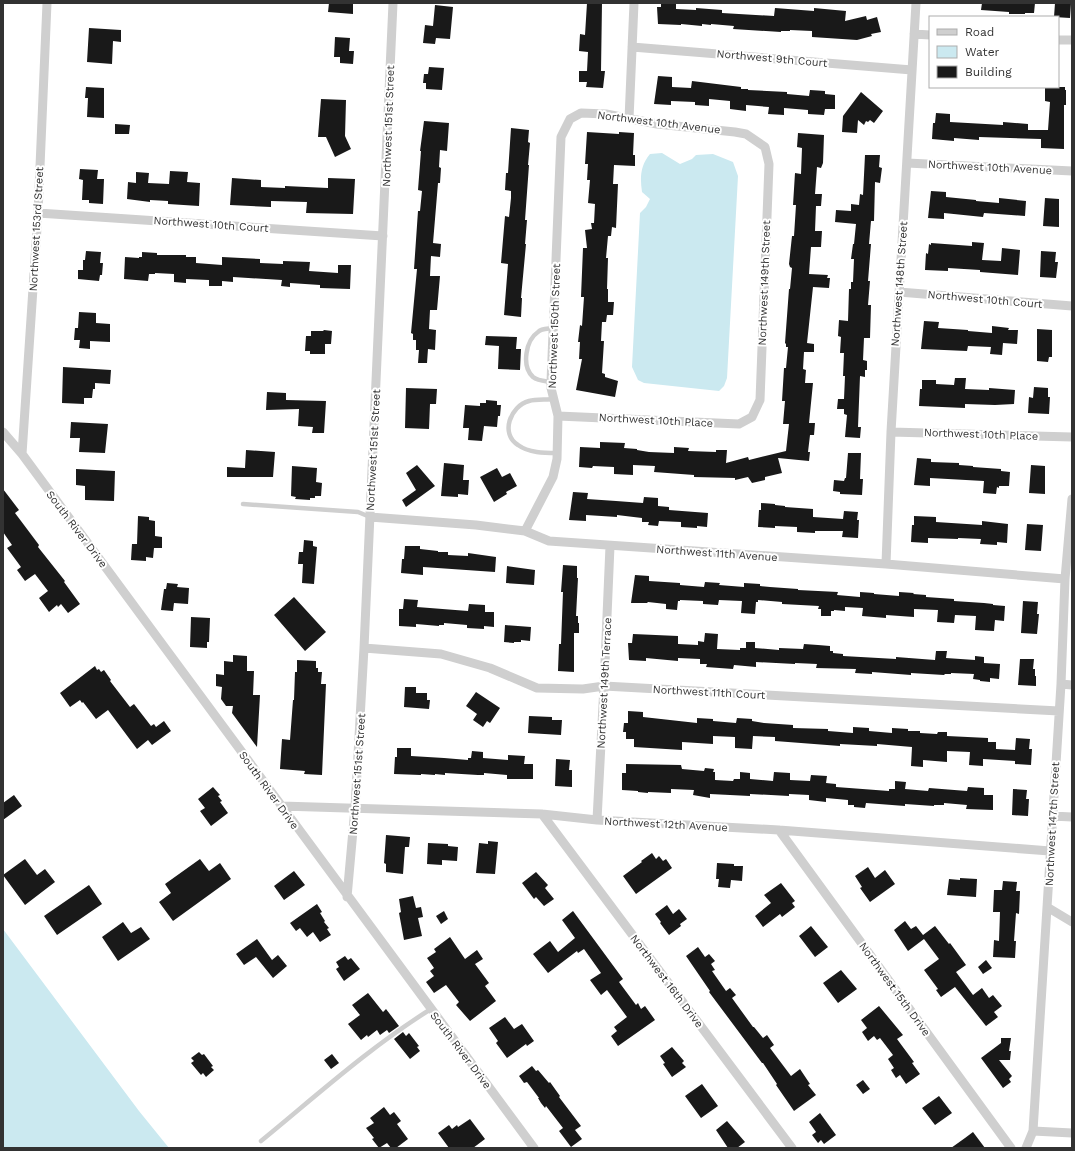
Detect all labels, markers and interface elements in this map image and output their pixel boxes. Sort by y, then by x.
legend [929,16,1059,88]
text: Road [965,25,994,39]
text: Water [965,45,1000,59]
street label: Northwest 9th Court [716,47,828,70]
street label: Northwest 151st Street [380,65,397,187]
text: Building [965,65,1012,79]
street label: Northwest 10th Avenue [597,108,721,137]
street label: Northwest 10th Avenue [928,158,1052,177]
street label: Northwest 153rd Street [27,166,46,292]
street label: Northwest 10th Court [153,214,269,235]
street label: Northwest 149th Street [756,220,773,346]
street label: Northwest 148th Street [889,221,910,347]
street label: Northwest 150th Street [546,263,563,389]
street label: Northwest 10th Court [927,288,1043,311]
street label: Northwest 151st Street [364,389,383,511]
street label: Northwest 10th Place [598,411,713,430]
street label: Northwest 10th Place [924,426,1038,443]
street label: South River Drive [43,488,110,570]
street label: Northwest 11th Avenue [656,543,778,564]
street label: Northwest 149th Terrace [595,617,614,749]
street label: Northwest 11th Court [652,683,766,702]
street label: Northwest 151st Street [347,713,368,835]
street label: South River Drive [236,749,301,832]
street label: Northwest 147th Street [1043,761,1062,886]
street label: Northwest 12th Avenue [604,815,728,834]
street label: Northwest 16th Drive [627,932,706,1030]
street label: Northwest 15th Drive [856,940,933,1039]
street label: South River Drive [427,1009,494,1091]

